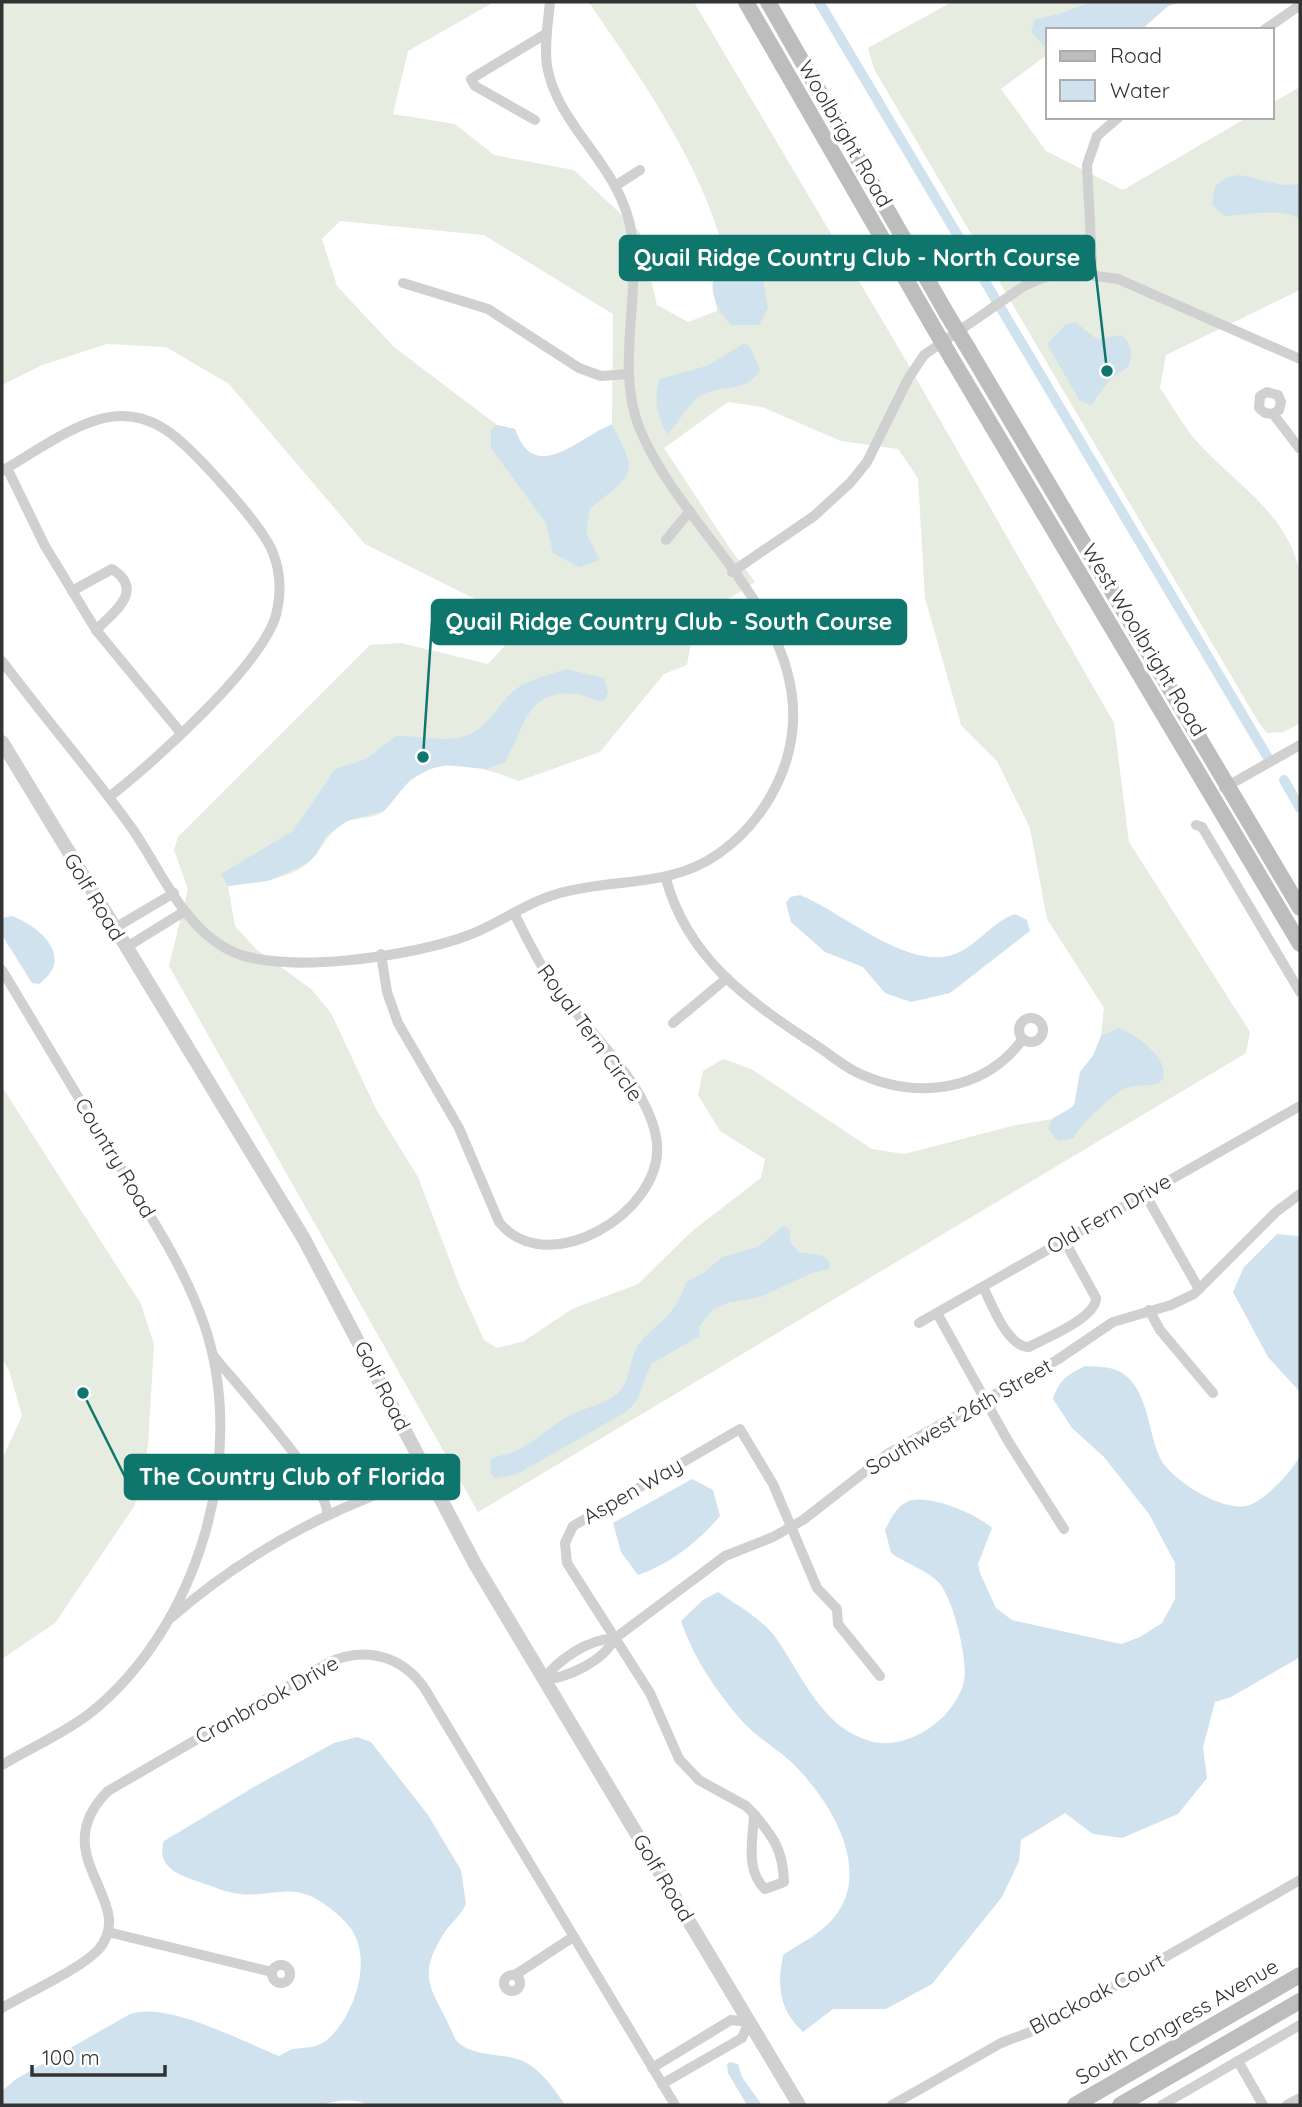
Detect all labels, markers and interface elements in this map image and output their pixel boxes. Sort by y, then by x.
legend [1046,28,1274,119]
text: Road [1110,42,1162,68]
street label: Woolbright Road [793,55,898,212]
text: Water [1110,77,1170,103]
callout: Quail Ridge Country Club - North Course [620,236,1094,280]
text: Quail Ridge Country Club - North Course [634,243,1080,272]
street label: West Woolbright Road [1077,539,1213,740]
callout: Quail Ridge Country Club - South Course [432,600,906,644]
text: Quail Ridge Country Club - South Course [446,607,892,636]
street label: Golf Road [59,848,131,945]
street label: Royal Tern Circle [532,959,649,1106]
street label: Country Road [70,1093,162,1222]
street label: Old Fern Drive [1042,1167,1175,1259]
street label: Golf Road [349,1336,417,1435]
street label: Southwest 26th Street [861,1352,1056,1480]
street label: Aspen Way [578,1451,687,1529]
callout: The Country Club of Florida [125,1455,459,1499]
text: The Country Club of Florida [139,1462,445,1491]
street label: Cranbrook Drive [190,1649,343,1749]
street label: Golf Road [628,1829,700,1926]
street label: Blackoak Court [1025,1947,1168,2040]
street label: South Congress Avenue [1071,1952,1282,2090]
scale bar [32,2034,164,2078]
text: 100 m [42,2044,100,2070]

